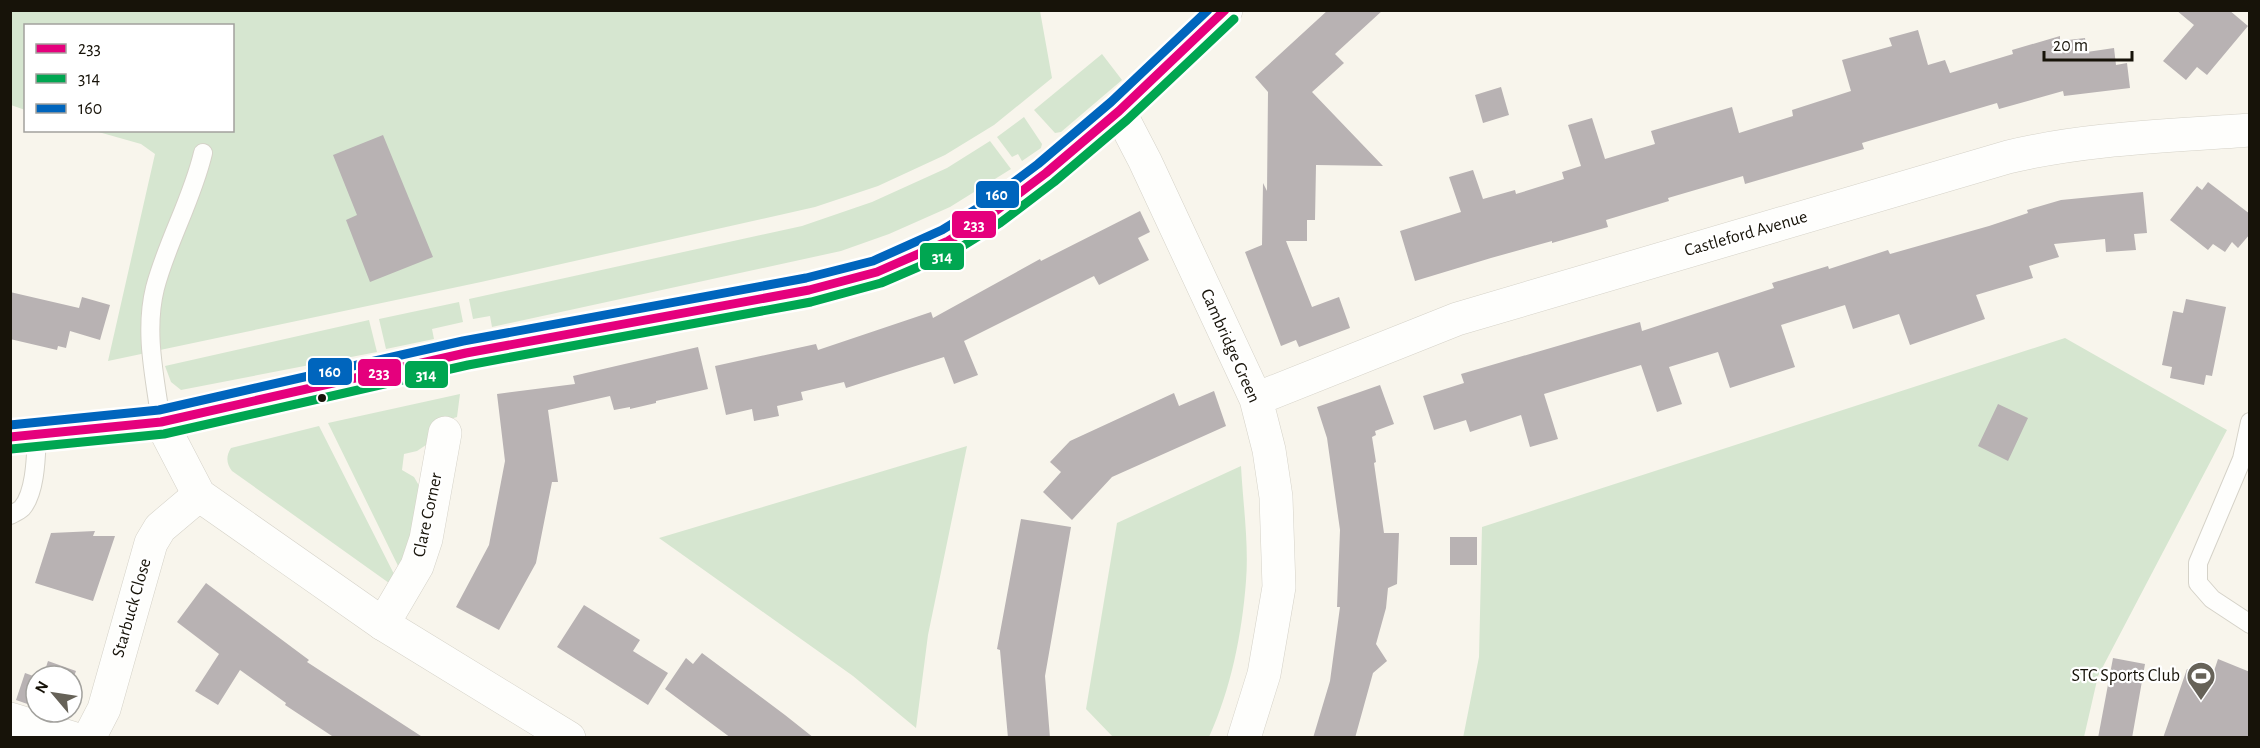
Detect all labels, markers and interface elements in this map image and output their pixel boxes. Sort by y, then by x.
legend [24,24,234,132]
scale bar [2044,24,2132,62]
text: 20 m [2053,37,2088,55]
text: 233 [78,40,101,58]
text: 314 [78,70,101,88]
text: 160 [78,100,102,118]
line badge: 160 [975,180,1020,209]
text: 160 [986,187,1008,203]
street label: Castleford Avenue [1682,208,1810,260]
line badge: 233 [951,210,997,239]
text: 233 [963,217,985,233]
line badge: 314 [919,242,965,271]
text: 314 [932,249,952,265]
street label: Cambridge Green [1197,286,1263,406]
line badge: 160 [307,357,353,386]
line badge: 233 [357,358,402,387]
line badge: 314 [404,360,449,389]
text: 160 [319,364,341,380]
text: 233 [368,365,390,381]
text: 314 [416,367,436,383]
unlabelled marker [316,392,328,404]
street label: Clare Corner [410,471,446,559]
street label: Starbuck Close [109,556,155,660]
sports icon: STC Sports Club [2185,660,2217,702]
north arrow [24,664,84,724]
place label: STC Sports Club [2072,667,2180,685]
text: N [32,678,51,696]

